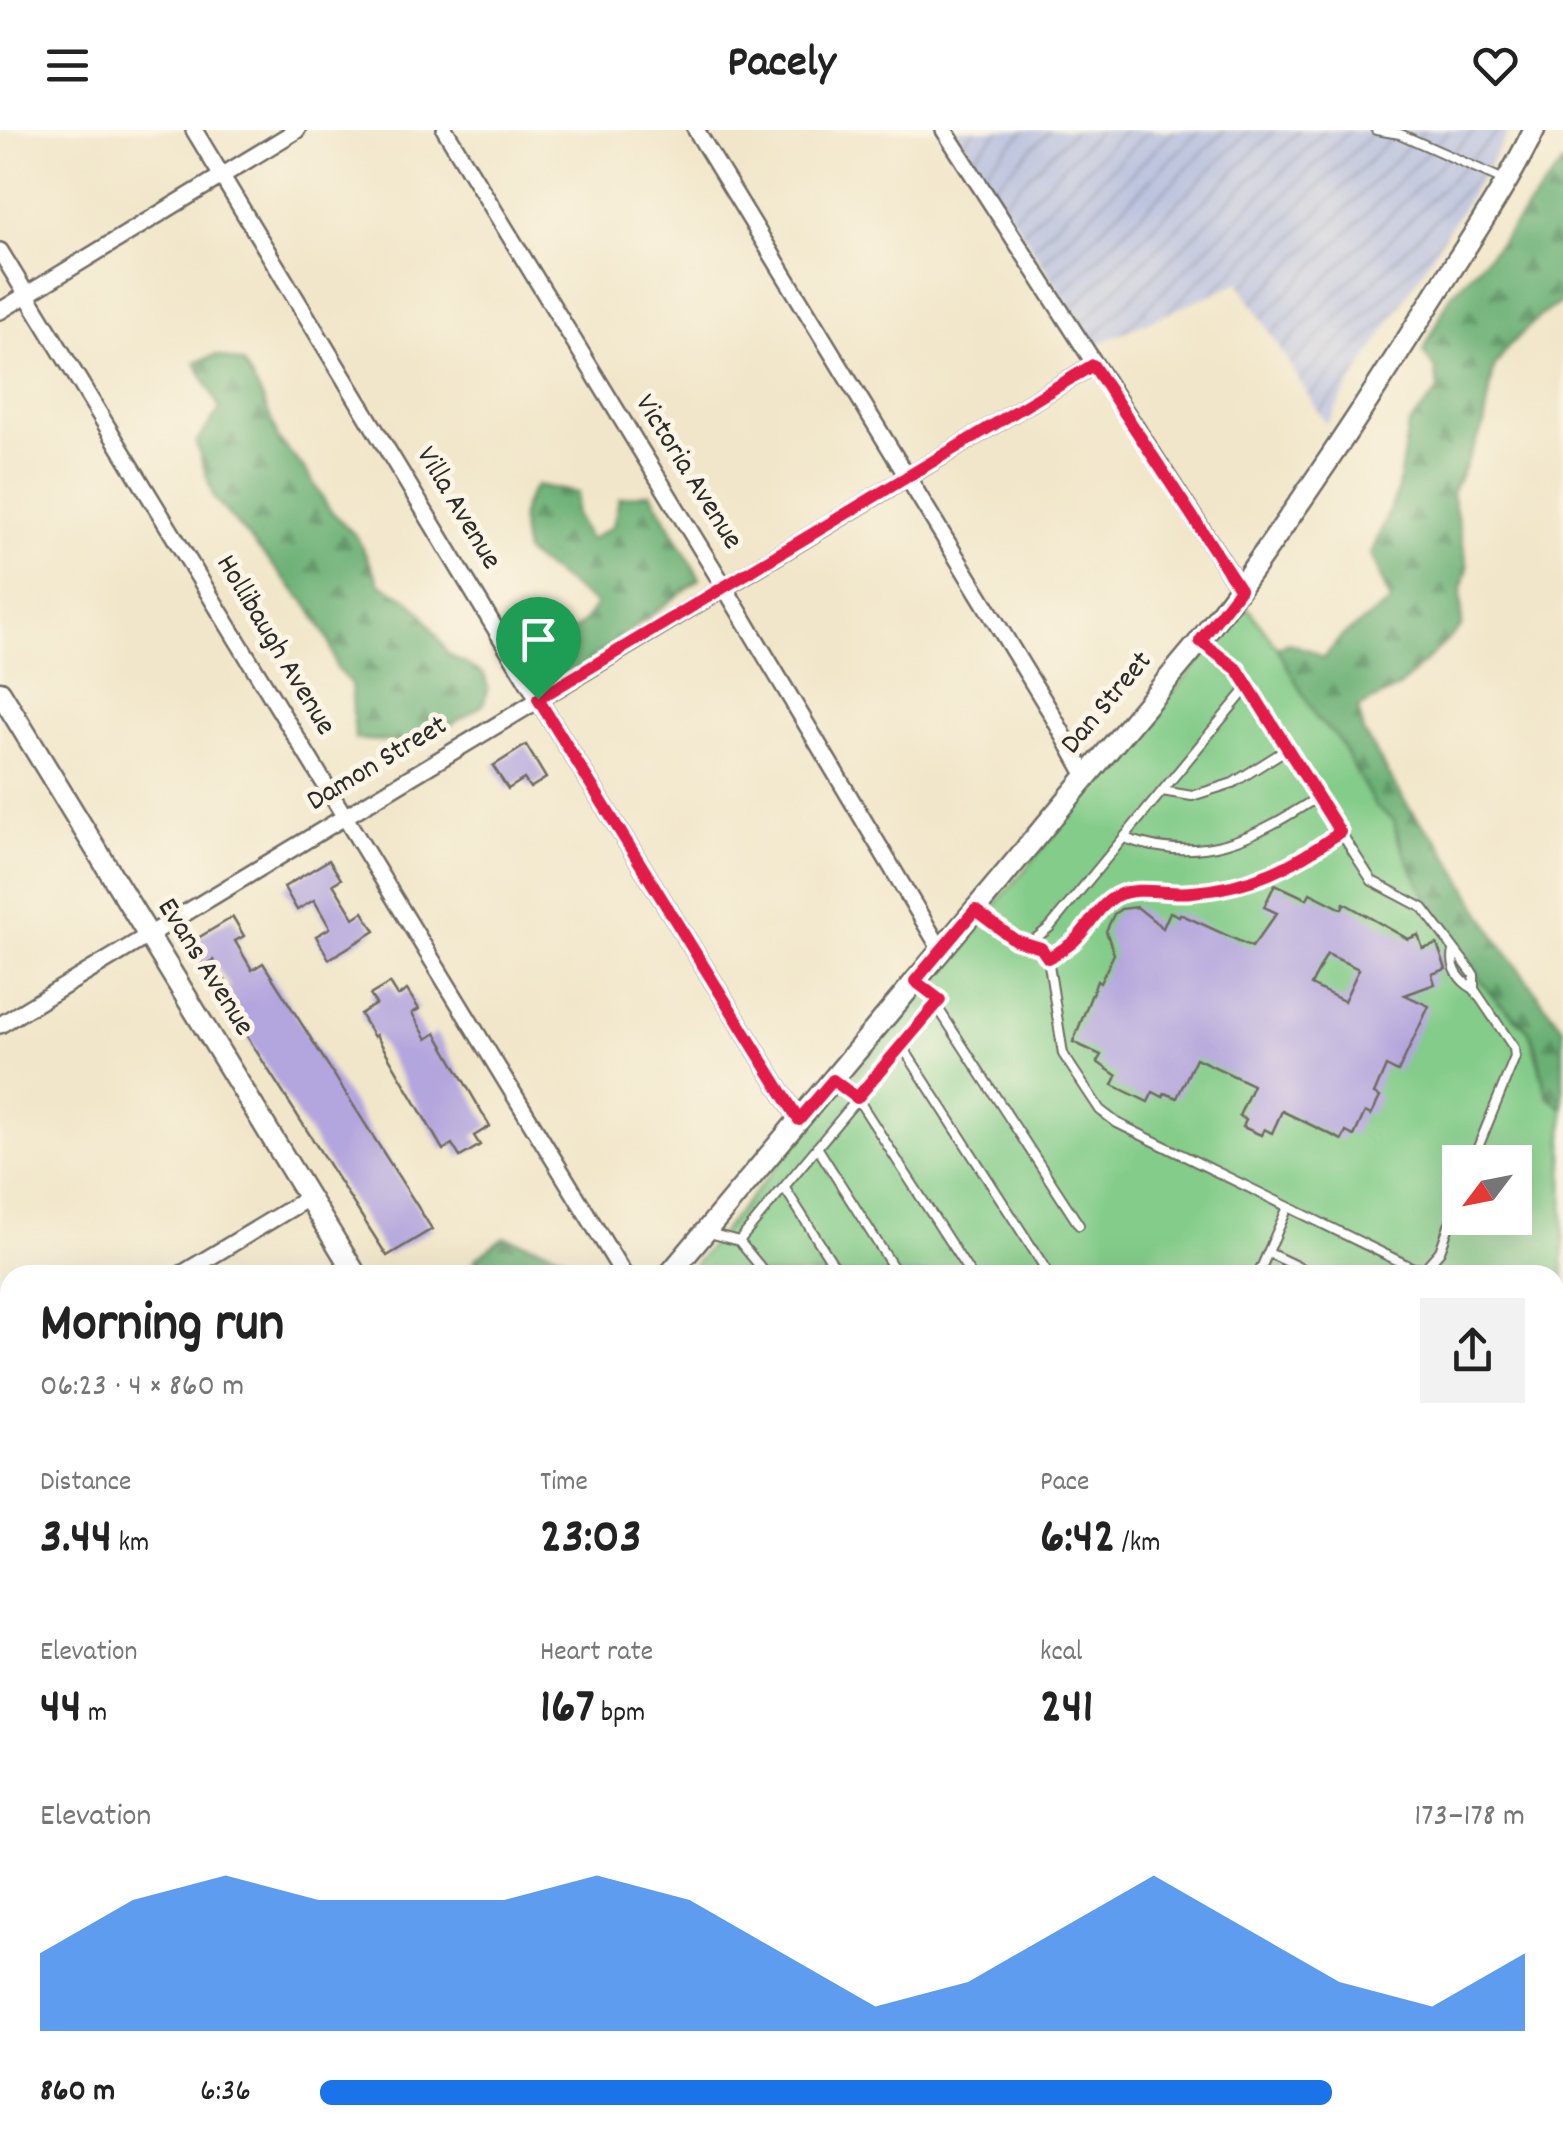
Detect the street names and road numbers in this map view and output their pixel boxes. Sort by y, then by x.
street label: Victoria Avenue [622,387,752,559]
street label: Villa Avenue [403,439,511,579]
street label: Hollibaugh Avenue [203,547,345,745]
street label: Dan Street [1052,643,1164,765]
street label: Damon Street [300,706,456,824]
street label: Evans Avenue [145,891,263,1045]

